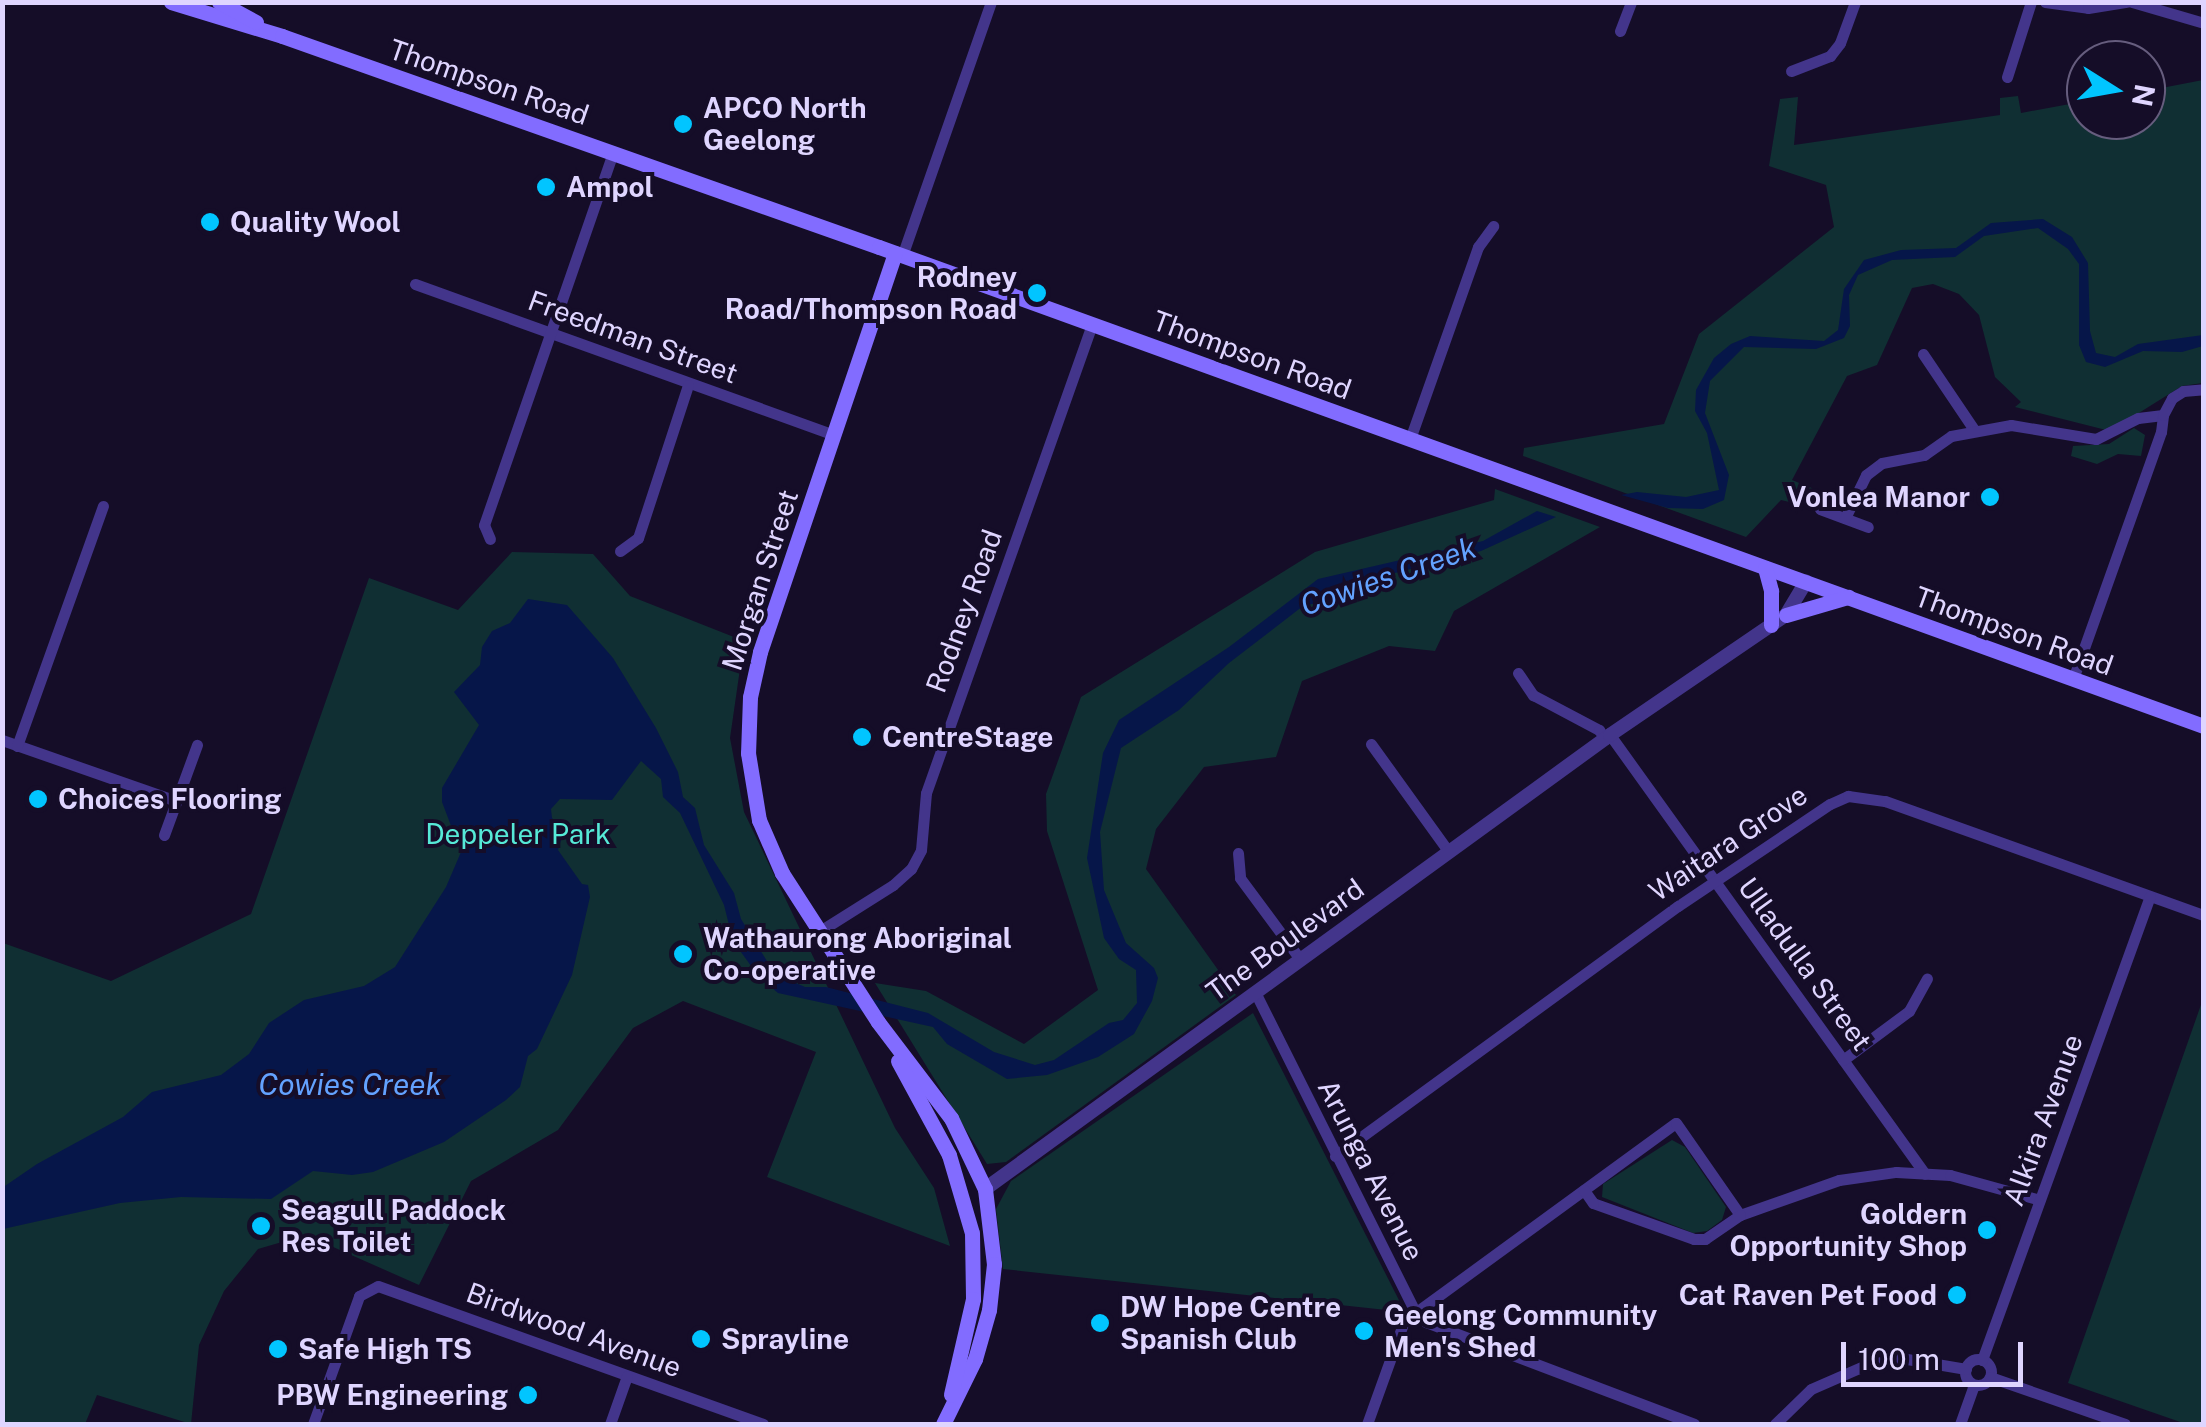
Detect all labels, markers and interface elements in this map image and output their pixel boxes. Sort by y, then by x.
street label: Thompson Road [385,32,593,132]
north arrow [2066,40,2166,140]
text: N [2126,82,2162,109]
place label: APCO North Geelong [703,91,867,157]
marker: APCO North Geelong [672,113,694,135]
place label: Ampol [566,170,654,204]
marker: Ampol [535,176,557,198]
place label: Quality Wool [230,205,401,239]
marker: Quality Wool [199,211,221,233]
place label: Rodney Road/Thompson Road [725,260,1017,326]
marker: Rodney Road/Thompson Road [1026,282,1048,304]
street label: Freedman Street [524,284,742,390]
street label: Thompson Road [1148,304,1356,406]
place label: Vonlea Manor [1787,480,1970,514]
street label: Morgan Street [715,485,805,675]
marker: Vonlea Manor [1979,486,2001,508]
street label: Rodney Road [919,525,1009,697]
water label: Cowies Creek [1295,529,1481,623]
street label: Thompson Road [1910,580,2118,682]
place label: CentreStage [882,720,1054,754]
marker: CentreStage [851,726,873,748]
street label: Waitara Grove [1643,778,1813,908]
place label: Choices Flooring [58,782,282,816]
marker: Choices Flooring [27,788,49,810]
park label: Deppeler Park [425,817,611,851]
street label: Ulladulla Street [1731,871,1879,1057]
street label: The Boulevard [1200,872,1370,1008]
place label: Wathaurong Aboriginal Co-operative [703,921,1012,987]
marker: Wathaurong Aboriginal Co-operative [672,943,694,965]
street label: Alkira Avenue [1996,1030,2090,1210]
water label: Cowies Creek [258,1066,442,1102]
street label: Arunga Avenue [1311,1074,1431,1266]
place label: Seagull Paddock Res Toilet [281,1193,506,1259]
place label: Goldern Opportunity Shop [1729,1197,1967,1263]
marker: Seagull Paddock Res Toilet [250,1215,272,1237]
marker: Goldern Opportunity Shop [1976,1219,1998,1241]
street label: Birdwood Avenue [462,1276,686,1384]
place label: Cat Raven Pet Food [1679,1278,1937,1312]
marker: Cat Raven Pet Food [1946,1284,1968,1306]
place label: DW Hope Centre Spanish Club [1120,1290,1341,1356]
place label: Geelong Community Men's Shed [1384,1298,1657,1364]
marker: DW Hope Centre Spanish Club [1089,1312,1111,1334]
marker: Geelong Community Men's Shed [1353,1320,1375,1342]
place label: Sprayline [721,1322,849,1356]
scale bar [1846,1322,2028,1384]
marker: Sprayline [690,1328,712,1350]
place label: Safe High TS [298,1332,472,1366]
marker: Safe High TS [267,1338,289,1360]
text: 100 m [1858,1341,1940,1377]
place label: PBW Engineering [276,1378,508,1412]
marker: PBW Engineering [517,1384,539,1406]

